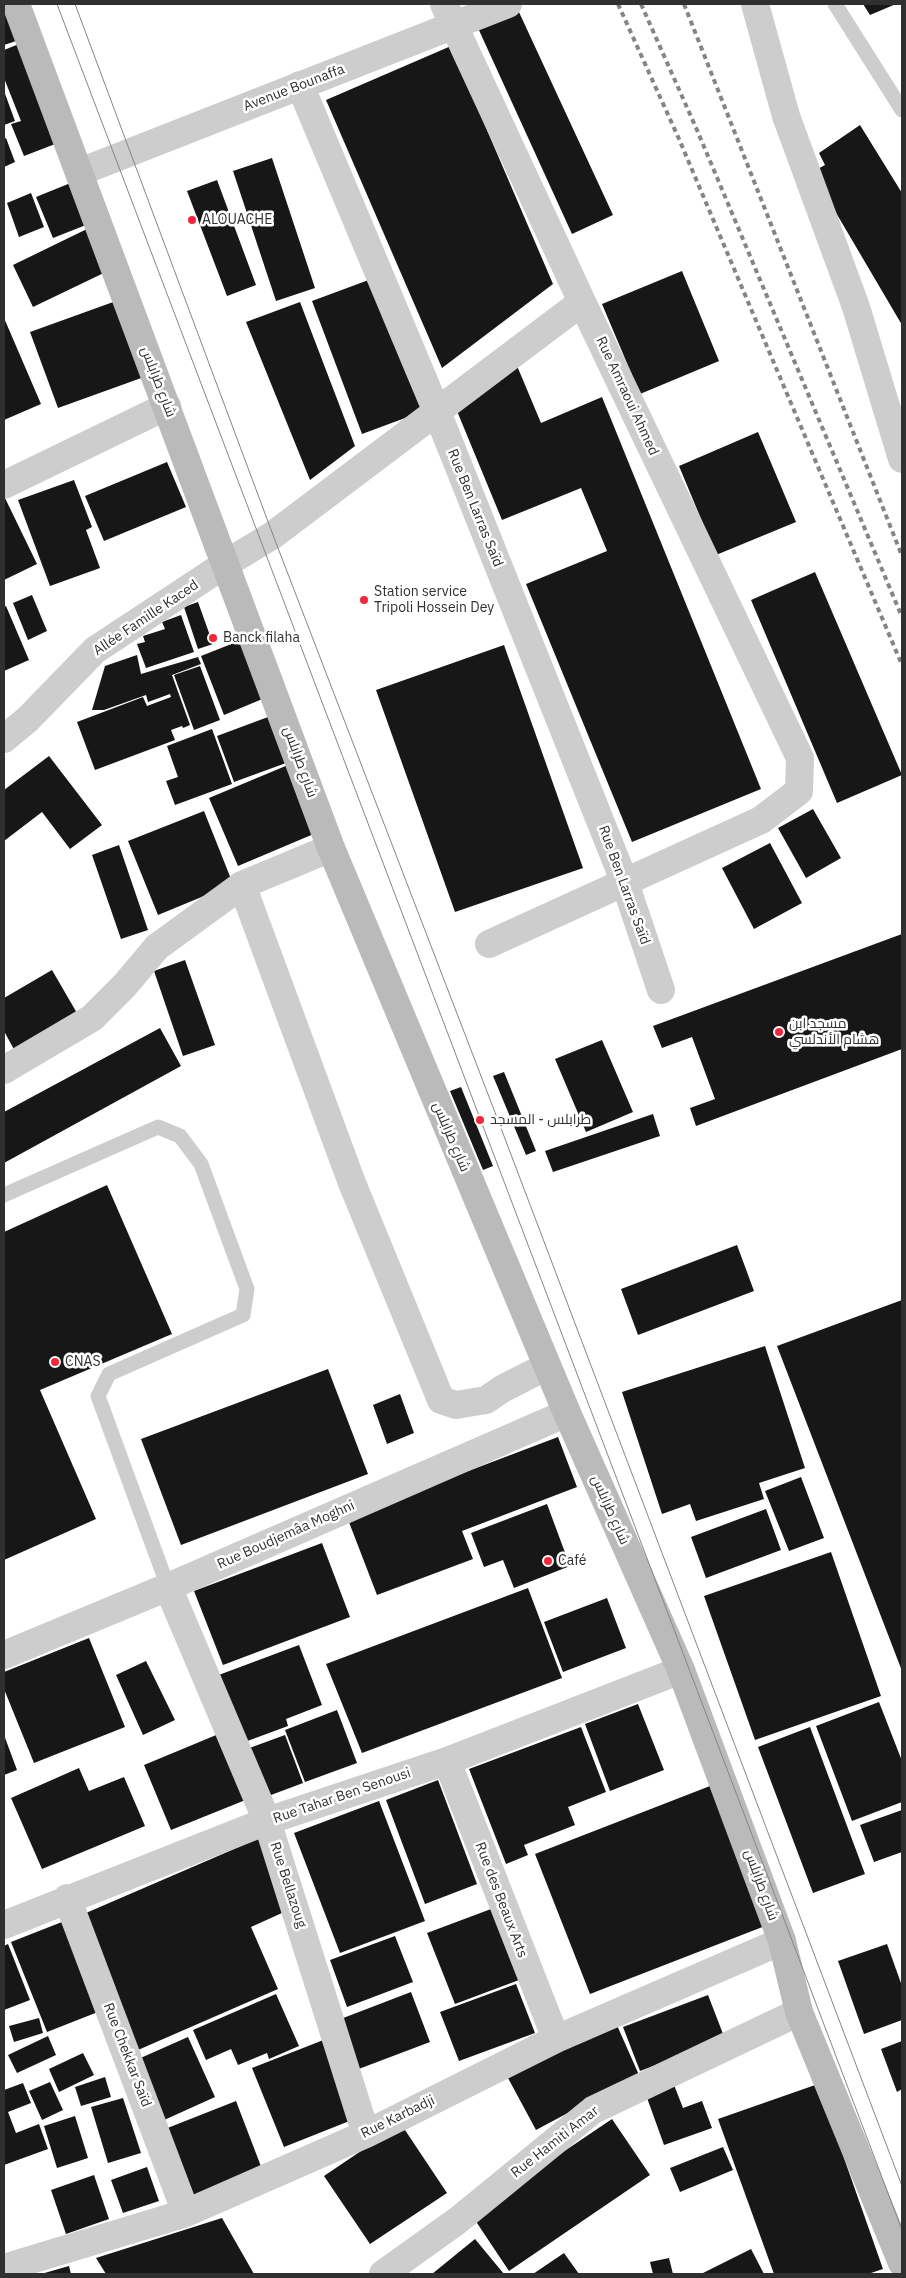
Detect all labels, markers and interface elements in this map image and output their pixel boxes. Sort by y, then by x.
street label: Avenue Bounaffa [241,61,347,115]
place label: ALOUACHE [202,212,272,228]
marker: ALOUACHE [186,214,198,226]
street label: Rue Amraoui Ahmed [592,334,662,458]
street label: شارع طرابلس [137,344,179,420]
street label: Rue Ben Larras Saïd [444,447,506,569]
street label: Allée Famille Kaced [90,577,202,659]
place label: Station service Tripoli Hossein Dey [374,584,494,616]
marker: Station service Tripoli Hossein Dey [358,594,370,606]
place label: Banck filaha [223,630,300,646]
marker: Banck filaha [207,632,219,644]
street label: شارع طرابلس [279,724,321,800]
street label: Rue Ben Larras Saïd [595,823,653,947]
place label: مسجد ابن هشام الأندلسي [789,1016,879,1048]
marker: مسجد ابن هشام الأندلسي [773,1026,785,1038]
street label: شارع طرابلس [429,1100,473,1174]
place label: طرابلس - المسجد [490,1112,591,1128]
marker: طرابلس - المسجد [474,1114,486,1126]
place label: CNAS [65,1354,101,1370]
marker: CNAS [49,1356,61,1368]
street label: شارع طرابلس [587,1473,633,1547]
street label: Rue Boudjemâa Moghni [215,1497,357,1573]
place label: Café [558,1553,586,1569]
marker: Café [542,1555,554,1567]
street label: Rue Tahar Ben Senousi [271,1765,413,1827]
street label: Rue Bellazoug [266,1840,310,1930]
street label: Rue des Beaux Arts [471,1840,531,1960]
street label: شارع طرابلس [740,1847,782,1923]
street label: Rue Chekkar Saïd [99,2001,155,2109]
street label: Rue Karbadji [358,2092,438,2142]
street label: Rue Hamiti Amar [508,2103,602,2181]

